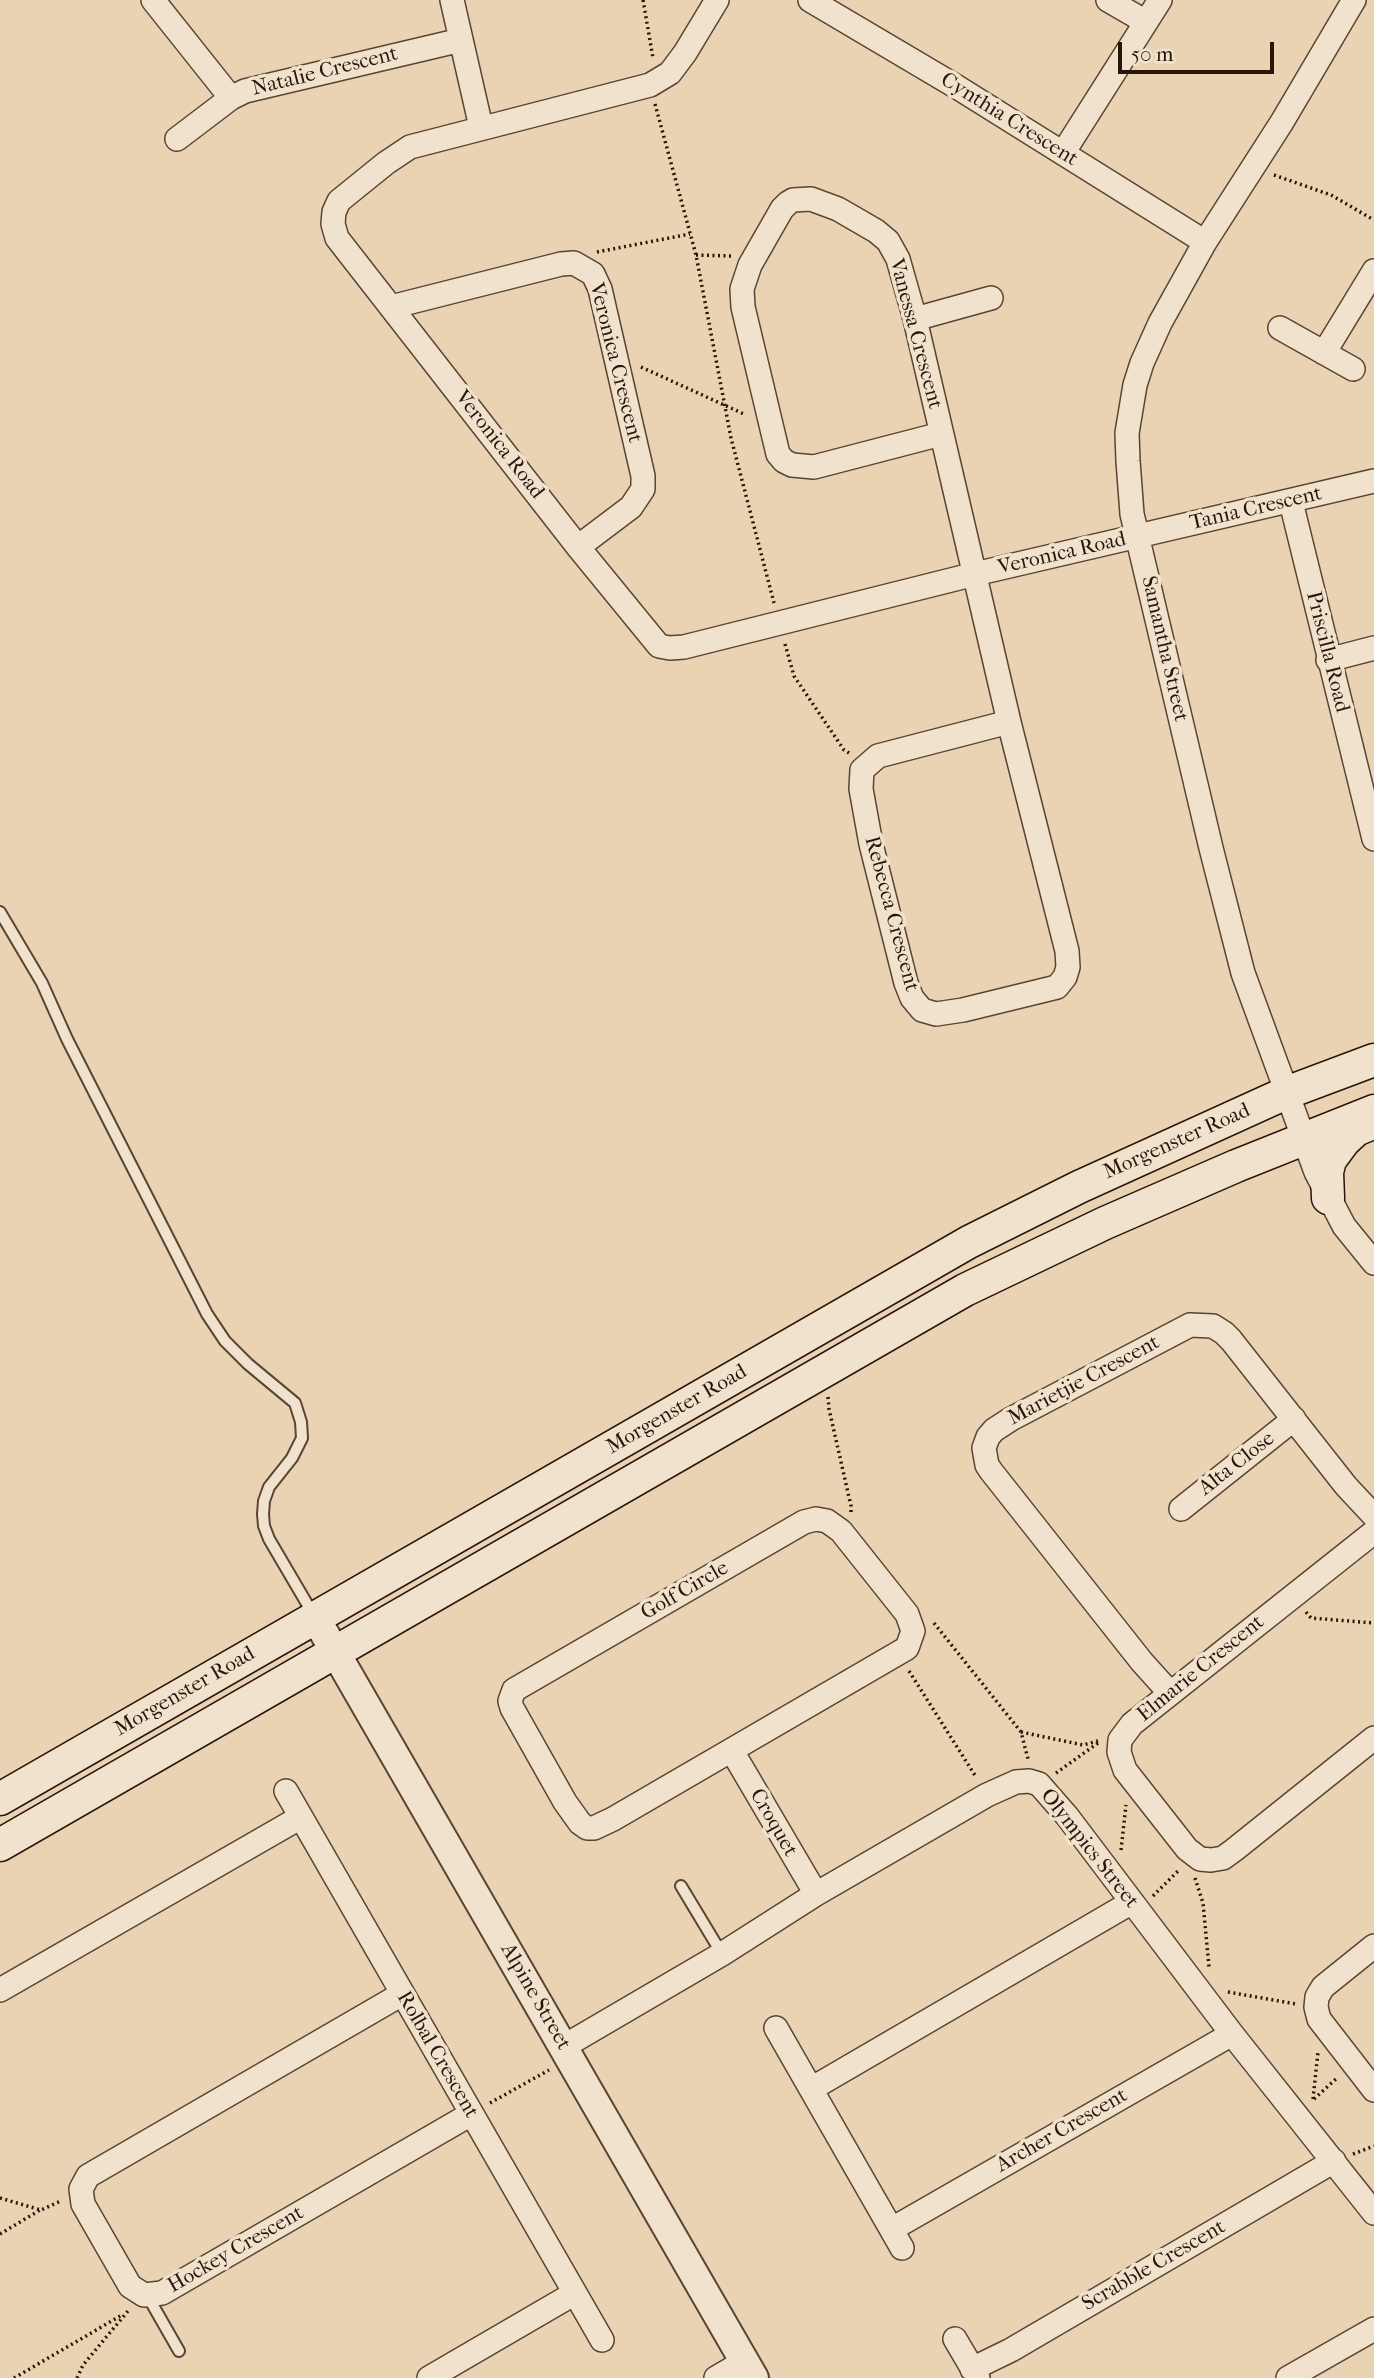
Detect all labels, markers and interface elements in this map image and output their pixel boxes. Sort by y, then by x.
scale bar [1122,28,1278,72]
street label: Natalie Crescent [250,42,400,102]
text: 50 m [1131,42,1174,66]
street label: Cynthia Crescent [936,68,1082,172]
street label: Vanessa Crescent [883,256,947,412]
street label: Veronica Crescent [583,280,647,446]
street label: Veronica Road [449,386,549,504]
street label: Tania Crescent [1187,482,1325,536]
street label: Veronica Road [996,527,1128,581]
street label: Samantha Street [1135,574,1193,724]
street label: Priscilla Road [1300,589,1354,715]
street label: Rebecca Crescent [858,834,924,994]
street label: Morgenster Road [1100,1098,1254,1186]
street label: Marietjie Crescent [1004,1330,1164,1432]
street label: Morgenster Road [602,1360,752,1460]
street label: Alta Close [1194,1426,1280,1502]
street label: Golf Circle [637,1556,733,1626]
street label: Elmarie Crescent [1133,1610,1269,1728]
street label: Morgenster Road [110,1642,260,1742]
street label: Olympics Street [1034,1784,1144,1914]
street label: Croquet [744,1785,802,1861]
street label: Alpine Street [494,1939,576,2055]
street label: Rolbal Crescent [391,1987,483,2123]
street label: Archer Crescent [992,2083,1132,2179]
street label: Hockey Crescent [164,2201,308,2299]
street label: Scrabble Crescent [1078,2215,1230,2317]

